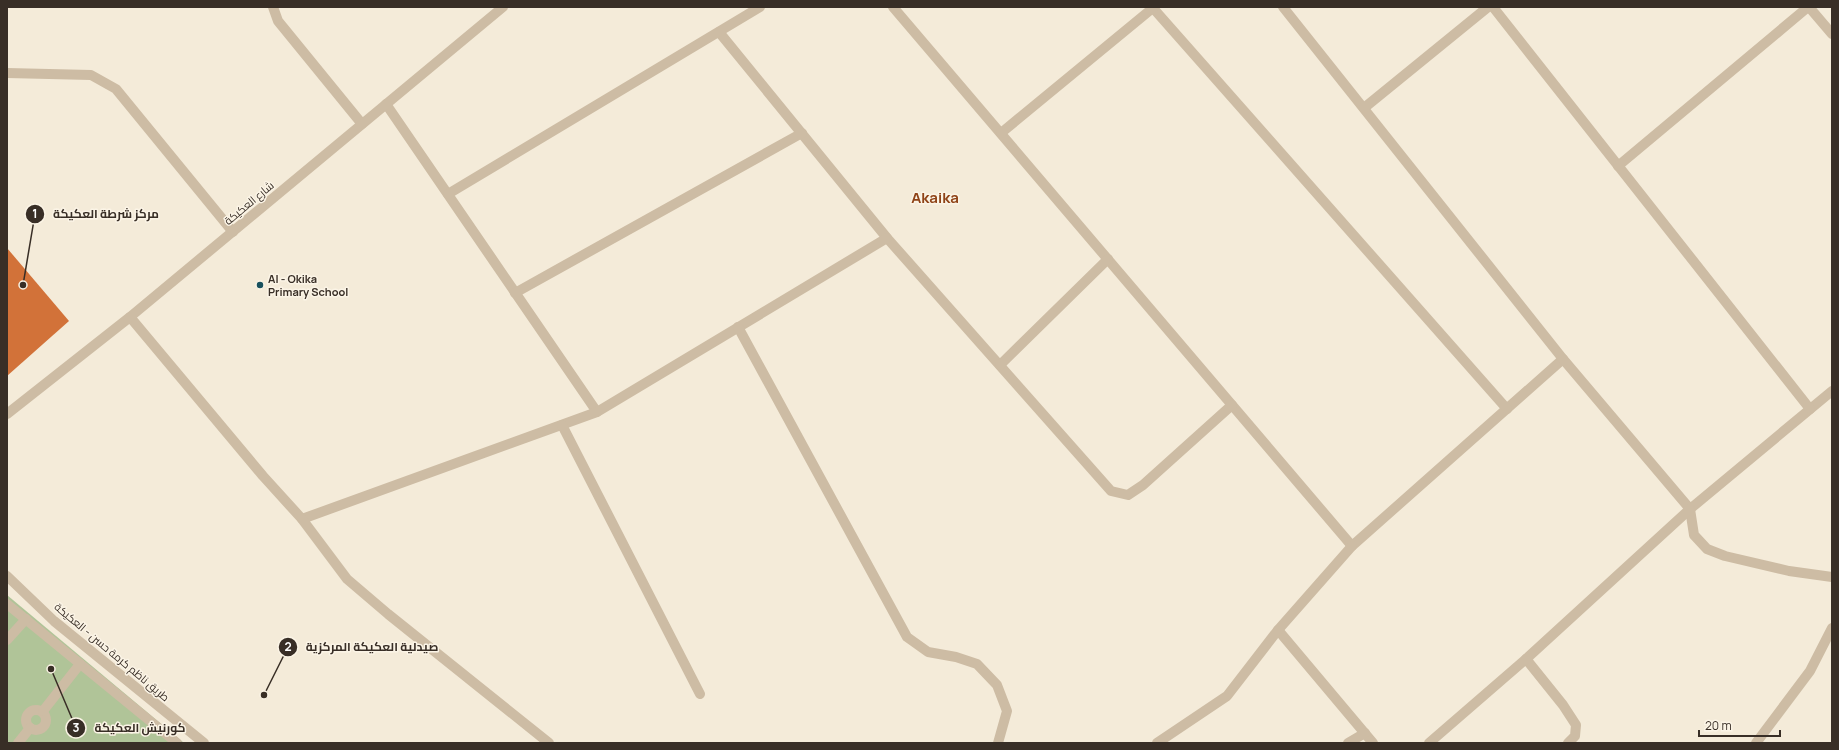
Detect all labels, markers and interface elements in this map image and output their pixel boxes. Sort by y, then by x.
street label: شارع العكيكة [221,177,277,229]
district label: Akaika [911,187,959,208]
callout: مركز شرطة العكيكة [25,202,167,226]
text: 1 [32,205,38,222]
text: مركز شرطة العكيكة [53,205,159,222]
place label: Al - Okika Primary School [268,271,348,299]
marker: Al - Okika Primary School [255,280,265,290]
street label: طريق ناظم كرمة حسن - العكيكة [51,599,173,705]
callout: صيدلية العكيكة المركزية [278,635,446,659]
text: 2 [284,638,292,655]
text: صيدلية العكيكة المركزية [306,638,438,655]
scale bar [1699,712,1780,738]
callout: كورنيش العكيكة [66,716,193,740]
text: 20 m [1705,717,1732,734]
text: 3 [73,719,80,736]
text: كورنيش العكيكة [94,719,186,736]

